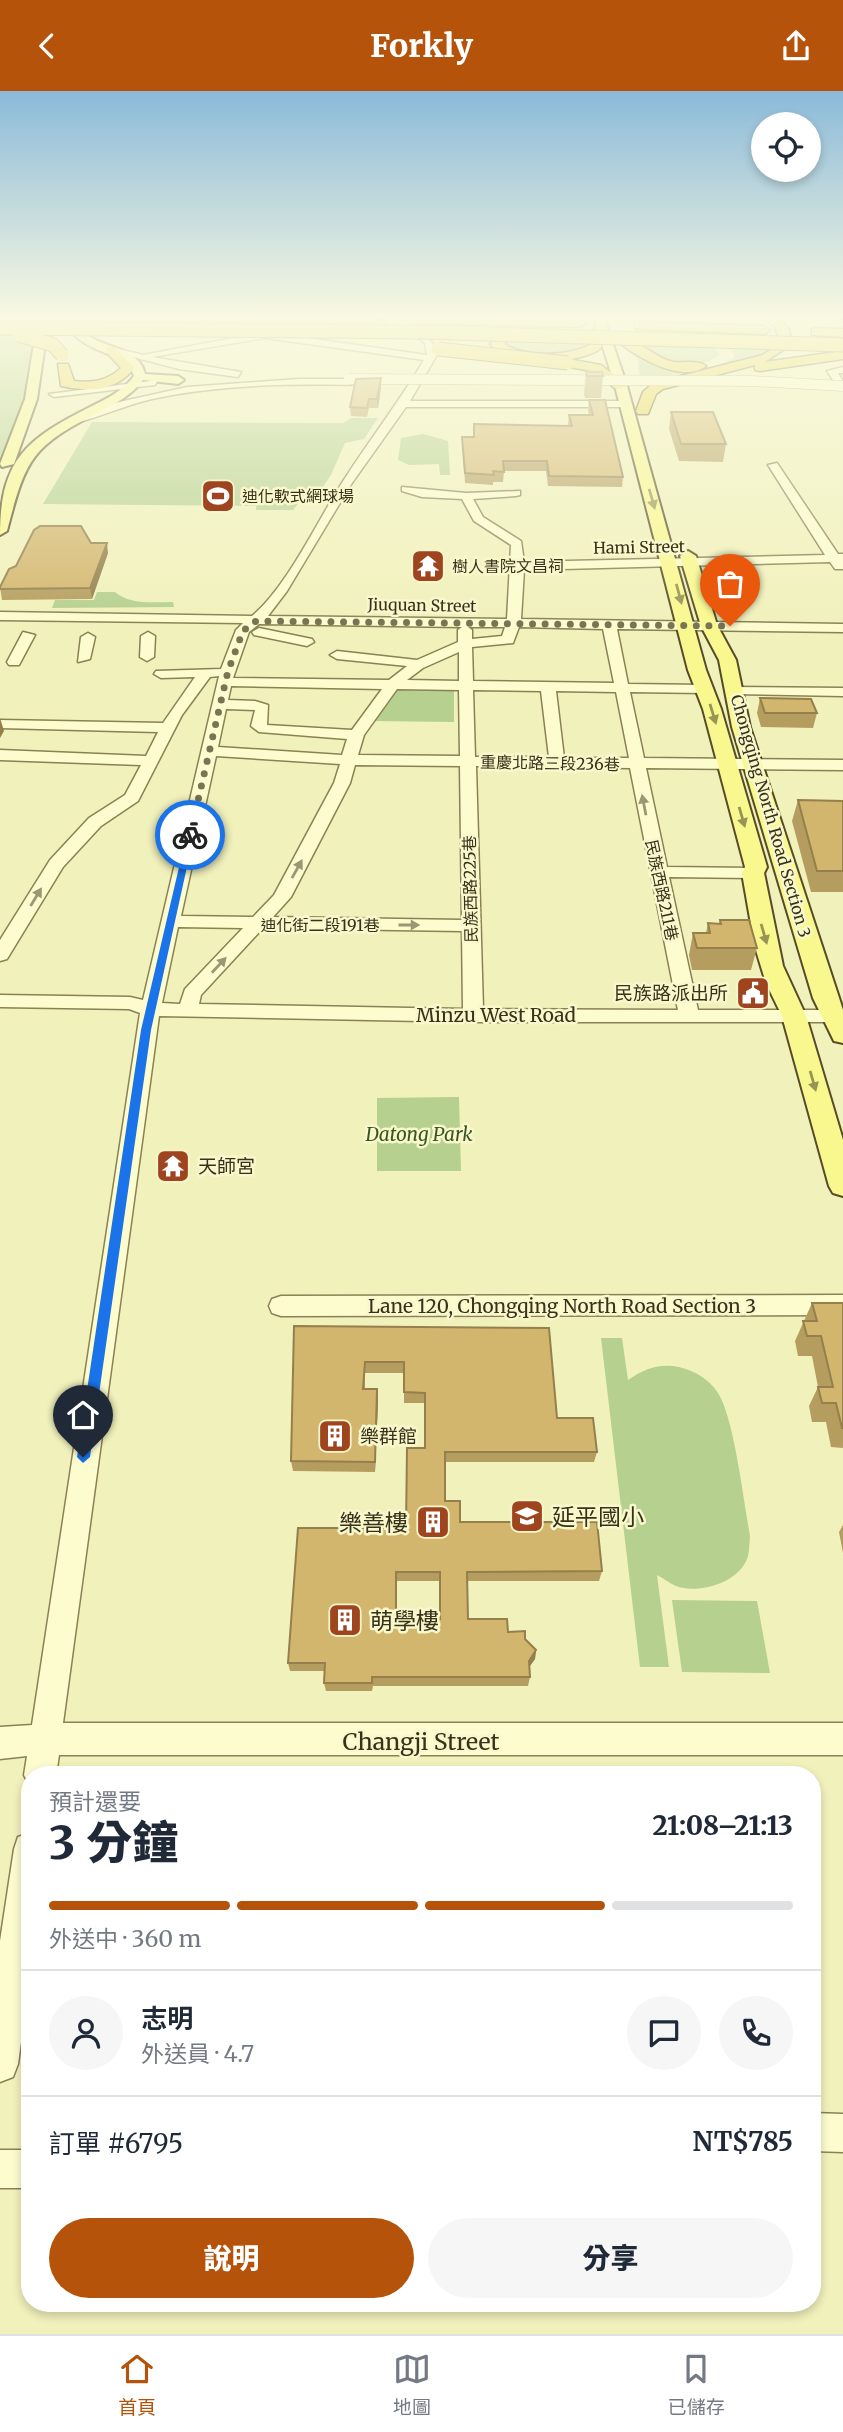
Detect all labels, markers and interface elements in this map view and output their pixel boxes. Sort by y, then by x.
text: Forkly [370,26,473,66]
icon: back [28,27,66,65]
icon: share [777,27,815,65]
map controls [751,112,821,182]
button: locate [751,112,821,182]
sports icon: 迪化軟式網球場 [199,477,237,515]
place label: 迪化軟式網球場 [242,486,354,506]
one-way arrow [648,488,658,509]
street label: Hami Street [593,536,686,558]
temple icon: 樹人書院文昌祠 [409,547,447,585]
pin [700,554,760,626]
place label: 樹人書院文昌祠 [452,556,564,576]
icon: bag [711,565,749,603]
one-way arrow [674,583,685,605]
street label: Jiuquan Street [366,594,477,616]
street label: Chongqing North Road Section 3 [727,692,815,940]
one-way arrow [709,704,719,725]
street label: 重慶北路三段236巷 [480,752,620,774]
one-way arrow [639,794,650,816]
courier [155,800,225,870]
one-way arrow [737,806,747,827]
icon: bike [171,816,209,854]
street label: 民族西路225巷 [459,835,481,943]
street label: 民族西路211巷 [642,838,682,942]
one-way arrow [291,860,303,879]
one-way arrow [30,888,42,907]
street label: 迪化街二段191巷 [261,915,379,935]
one-way arrow [398,919,420,931]
one-way arrow [760,923,770,944]
one-way arrow [210,957,226,974]
public building icon: 民族路派出所 [734,974,772,1012]
place label: 民族路派出所 [614,981,728,1005]
street label: Minzu West Road [416,1003,576,1027]
one-way arrow [808,1071,818,1092]
park label: Datong Park [364,1122,473,1146]
temple icon: 天師宮 [154,1147,192,1185]
place label: 天師宮 [198,1154,255,1178]
street label: Lane 120, Chongqing North Road Section 3 [368,1294,756,1318]
pin [53,1385,113,1457]
icon: home [64,1396,102,1434]
building icon: 樂群館 [316,1417,354,1455]
place label: 樂群館 [360,1424,417,1448]
school or university icon: 延平國小 [508,1497,546,1535]
place label: 延平國小 [552,1502,644,1531]
building icon: 樂善樓 [414,1503,452,1541]
place label: 樂善樓 [339,1508,408,1537]
building icon: 萌學樓 [326,1601,364,1639]
place label: 萌學樓 [370,1606,439,1635]
street label: Changji Street [342,1727,500,1756]
text: 預計還要 [49,1787,141,1816]
text: 21:08–21:13 [653,1809,793,1842]
text: 3 分鐘 [49,1814,178,1872]
text: 外送中 · 360 m [49,1924,201,1953]
button: person [49,1996,123,2070]
button: chat [627,1996,701,2070]
button: phone [719,1996,793,2070]
text: 志明 [141,2002,193,2035]
text: 外送員 · 4.7 [141,2039,254,2068]
text: NT$785 [693,2125,793,2158]
text: 訂單 #6795 [49,2127,183,2160]
button: 說明 [49,2218,414,2298]
button: 分享 [428,2218,793,2298]
tab: 首頁 [118,2350,156,2419]
tab: 地圖 [393,2350,431,2419]
tab: 已儲存 [668,2350,725,2419]

